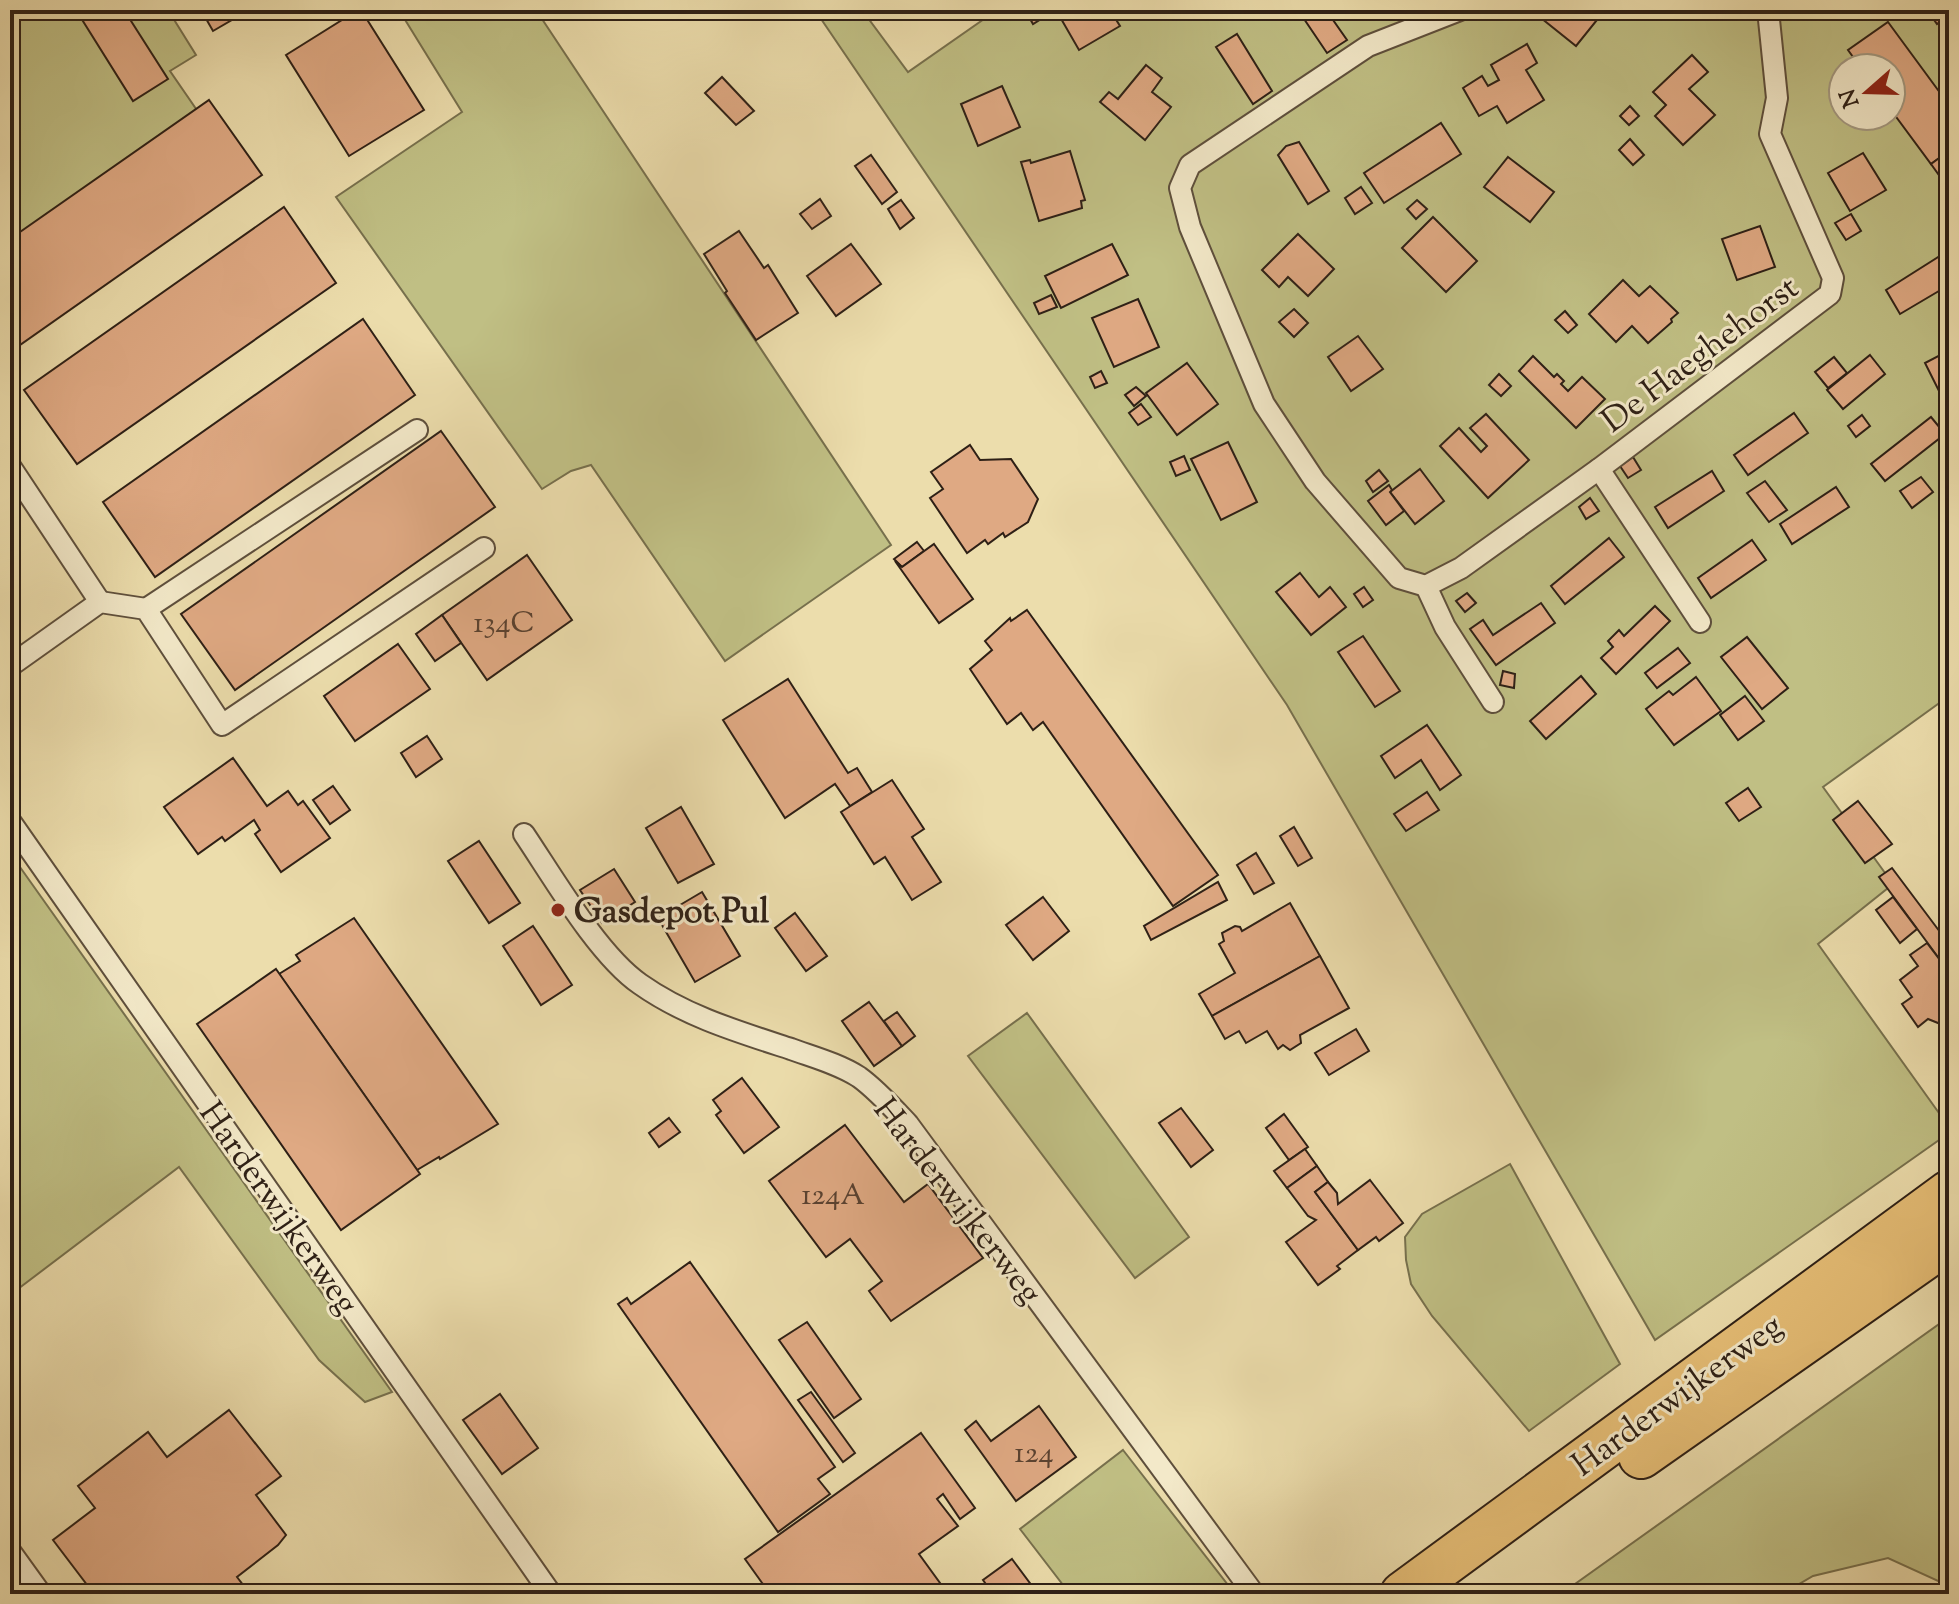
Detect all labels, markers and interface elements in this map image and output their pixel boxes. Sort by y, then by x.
north arrow [1827,52,1907,132]
text: N [1833,84,1869,112]
street label: De Haeghehorst [1592,265,1810,446]
house number: 134C [473,603,535,646]
place label: Gasdepot Pul [574,889,770,938]
marker: Gasdepot Pul [549,901,567,919]
street label: Harderwijkerweg [860,1089,1053,1316]
street label: Harderwijkerweg [185,1093,369,1326]
house number: 124A [801,1175,865,1218]
street label: Harderwijkerweg [1562,1303,1794,1490]
house number: 124 [1014,1433,1054,1476]

